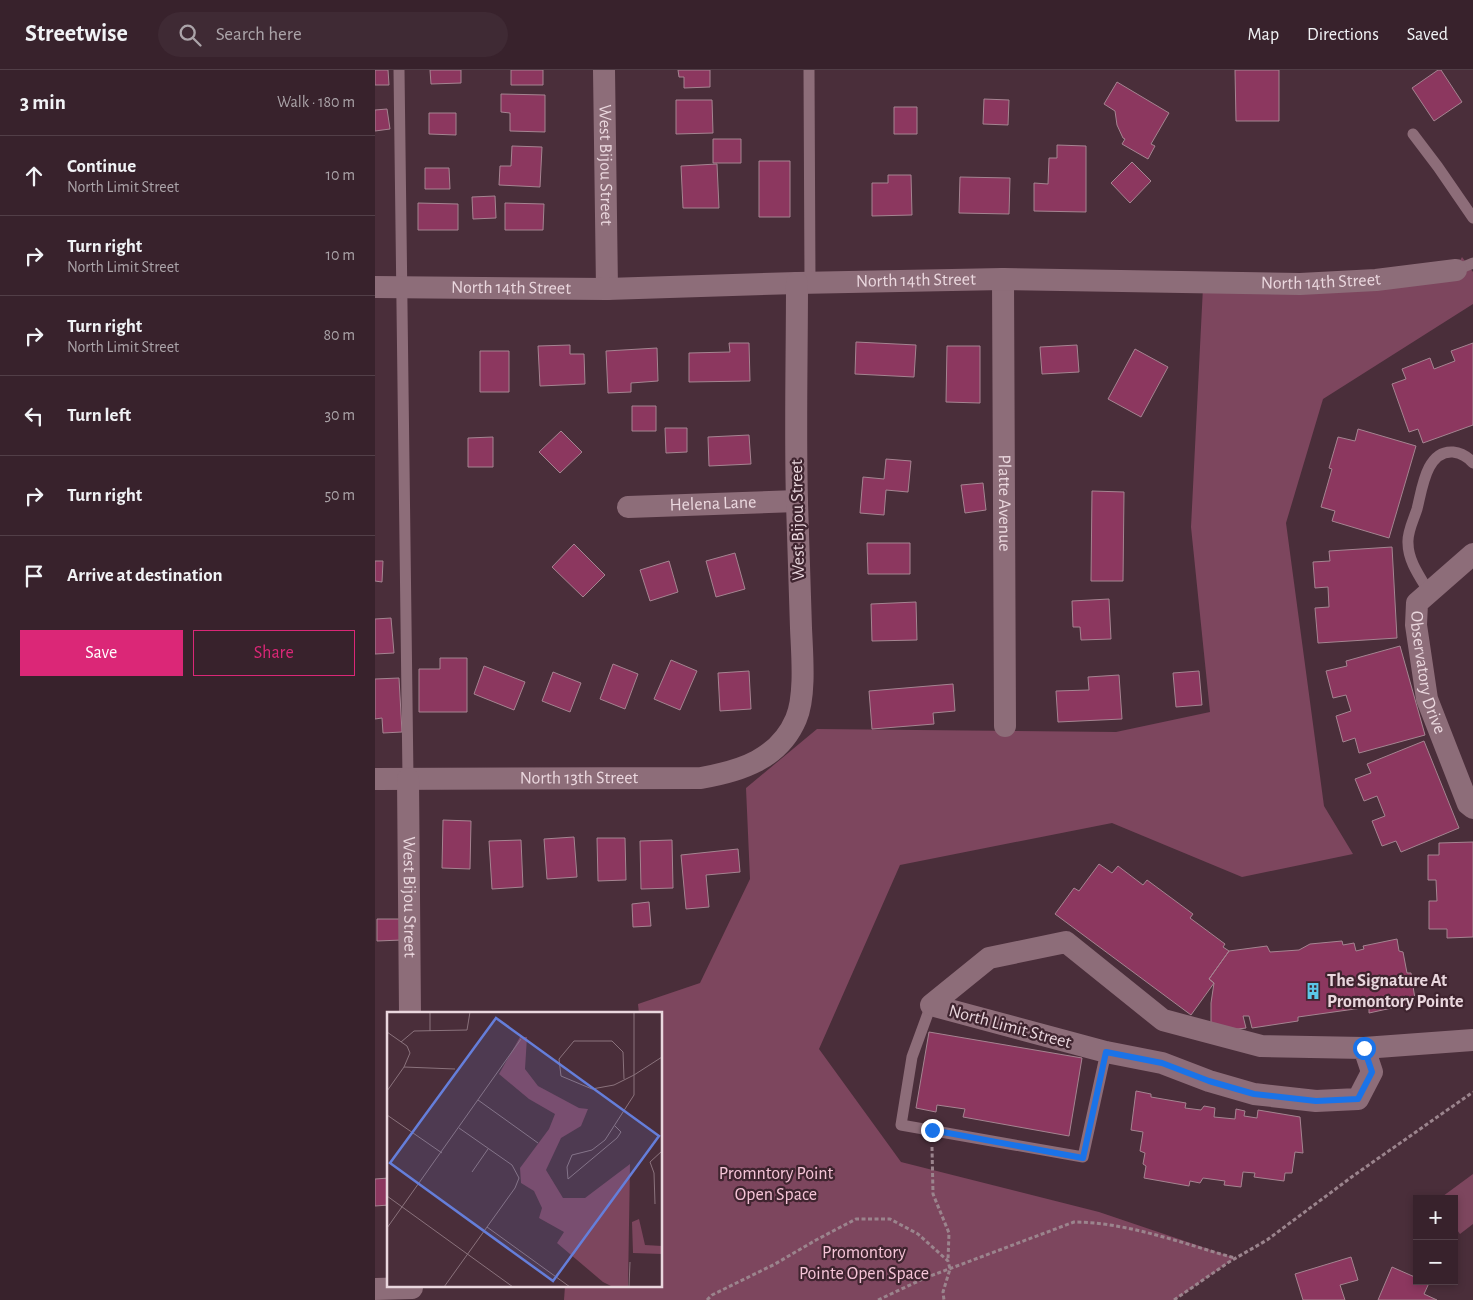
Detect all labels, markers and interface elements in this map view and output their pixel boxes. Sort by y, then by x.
search box [158,12,508,57]
icon: search [176,21,204,49]
text: Streetwise [25,22,128,46]
text: Search here [216,25,302,44]
text: Map [1248,26,1279,44]
text: Directions [1307,26,1379,44]
text: Saved [1407,26,1448,44]
text: 3 min [20,92,66,113]
text: Walk · 180 m [277,94,355,110]
street label: West Bijou Street [595,104,615,226]
text: Continue [67,157,136,176]
icon: ahead [20,162,48,190]
text: 10 m [326,167,355,183]
text: North Limit Street [67,179,179,195]
text: Turn right [67,237,142,256]
icon: right [20,242,48,270]
text: 10 m [326,247,355,263]
text: North Limit Street [67,259,179,275]
street label: North 14th Street [1261,270,1382,293]
street label: North 14th Street [856,271,976,291]
street label: North 14th Street [451,279,571,298]
text: Turn right [67,317,142,336]
icon: right [20,322,48,350]
text: 80 m [324,327,355,343]
text: North Limit Street [67,339,179,355]
icon: left [20,402,48,430]
text: Turn left [67,406,131,425]
text: 30 m [325,407,355,423]
street label: Platte Avenue [995,454,1013,552]
street label: West Bijou Street [788,459,808,581]
icon: right [20,482,48,510]
text: Turn right [67,486,142,505]
text: 50 m [324,487,355,503]
street label: Helena Lane [669,493,757,515]
icon: arrive [20,562,48,590]
text: Arrive at destination [67,566,223,585]
street label: Observatory Drive [1407,610,1449,736]
button: Save [20,630,183,676]
button: Share [193,630,355,676]
street label: North 13th Street [520,769,639,788]
street label: West Bijou Street [399,836,419,958]
place label: The Signature At Promontory Pointe [1327,972,1464,1011]
building icon: The Signature At Promontory Pointe [1303,981,1323,1001]
street label: North Limit Street [947,1002,1074,1052]
inset map [387,1012,663,1288]
route start [1353,1037,1376,1060]
route end [921,1119,944,1142]
park label: Promntory Point Open Space [719,1165,834,1204]
map controls [1413,1195,1458,1285]
button: + [1413,1195,1458,1240]
button: − [1413,1240,1458,1285]
park label: Promontory Pointe Open Space [799,1244,929,1283]

